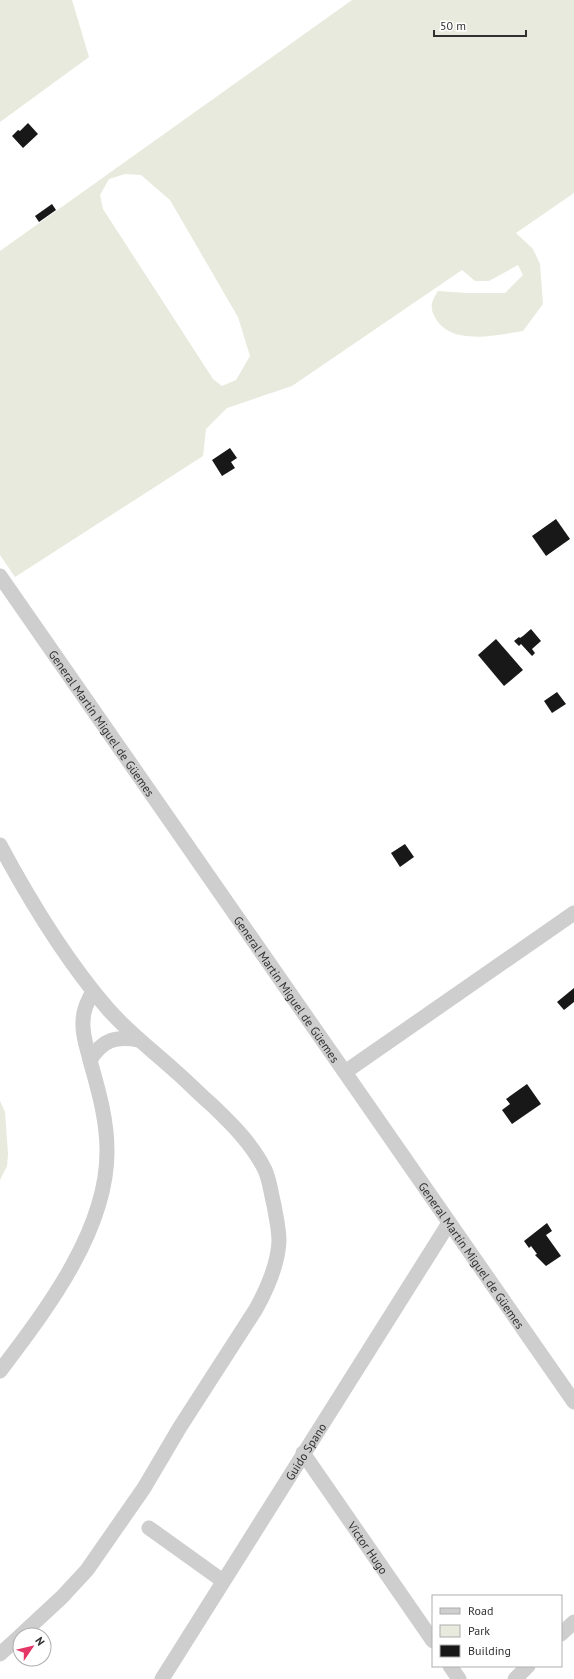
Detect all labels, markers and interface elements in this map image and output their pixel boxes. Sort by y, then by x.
scale bar [434,12,526,38]
text: 50 m [440,18,466,33]
street label: General Martín Miguel de Güemes [46,647,158,799]
street label: General Martín Miguel de Güemes [231,913,343,1065]
street label: General Martín Miguel de Güemes [416,1179,528,1331]
street label: Guido Spano [282,1420,329,1483]
street label: Victor Hugo [344,1518,392,1577]
legend [432,1595,562,1667]
text: Road [468,1603,493,1618]
text: Park [468,1623,490,1638]
north arrow [12,1627,52,1667]
text: N [32,1634,48,1648]
text: Building [468,1643,511,1658]

